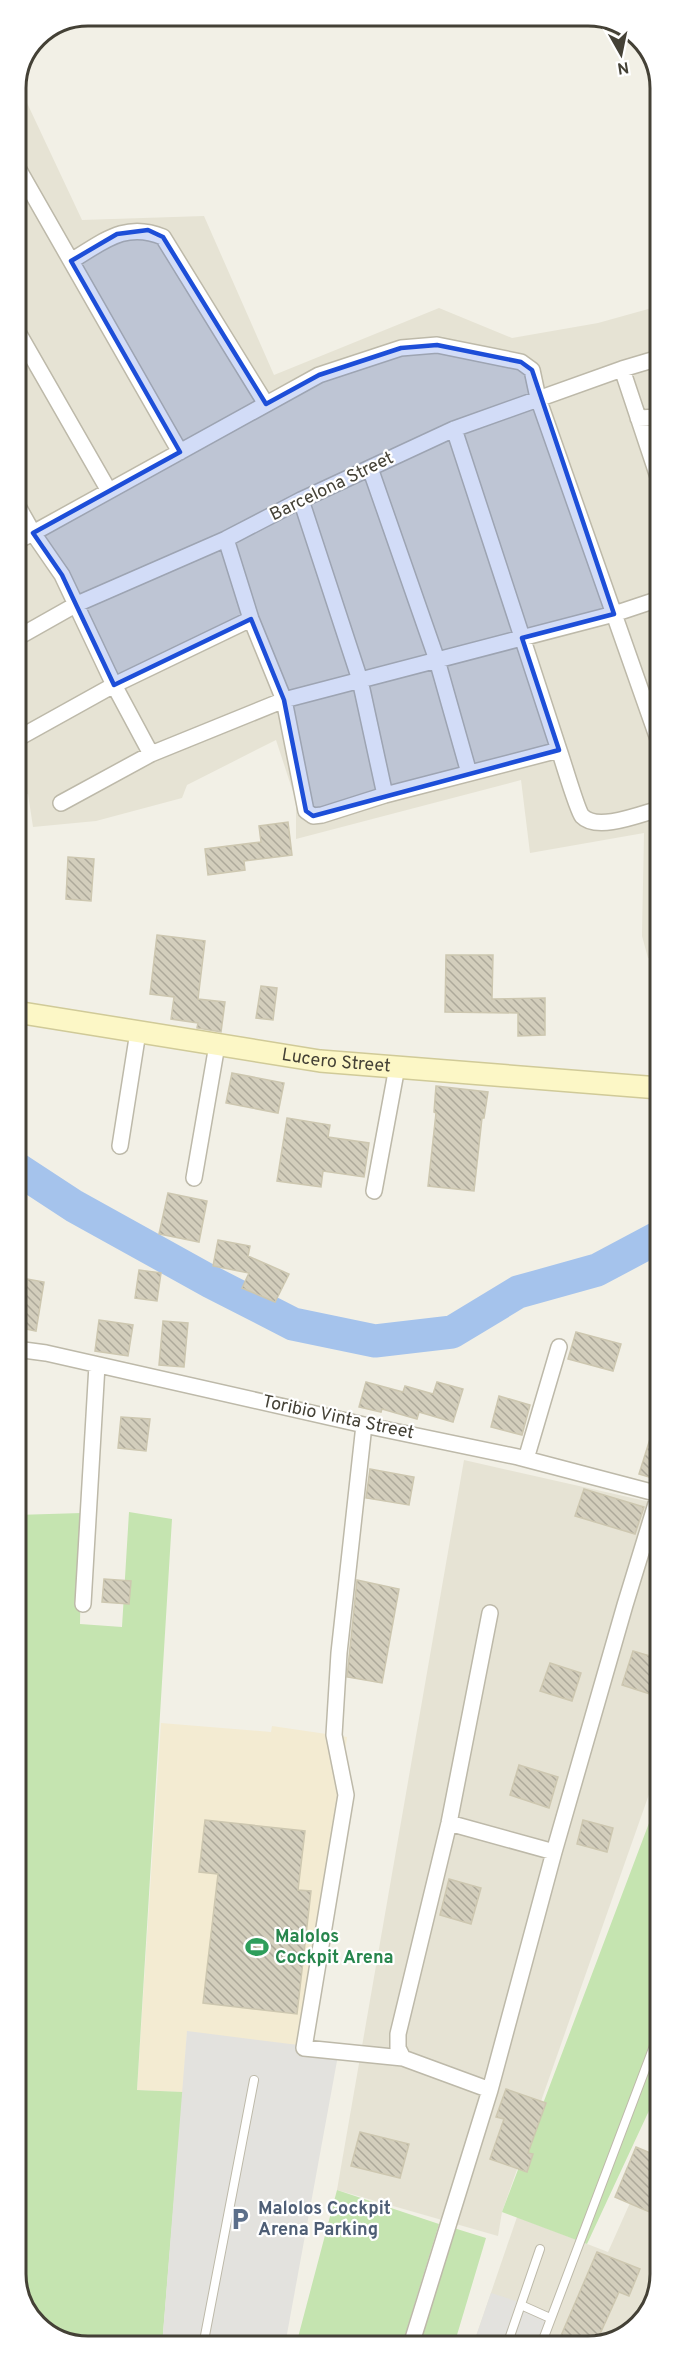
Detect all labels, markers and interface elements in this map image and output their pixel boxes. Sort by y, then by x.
north arrow [591,24,651,84]
text: N [616,56,630,78]
street label: Barcelona Street [266,447,398,527]
street label: Lucero Street [280,1043,392,1078]
street label: Toribio Vinta Street [260,1391,416,1445]
place label: Malolos Cockpit Arena [275,1926,394,1970]
sports icon: Malolos Cockpit Arena [244,1934,270,1960]
place label: Malolos Cockpit Arena Parking [258,2198,391,2242]
parking icon: Malolos Cockpit Arena Parking [227,2206,253,2232]

